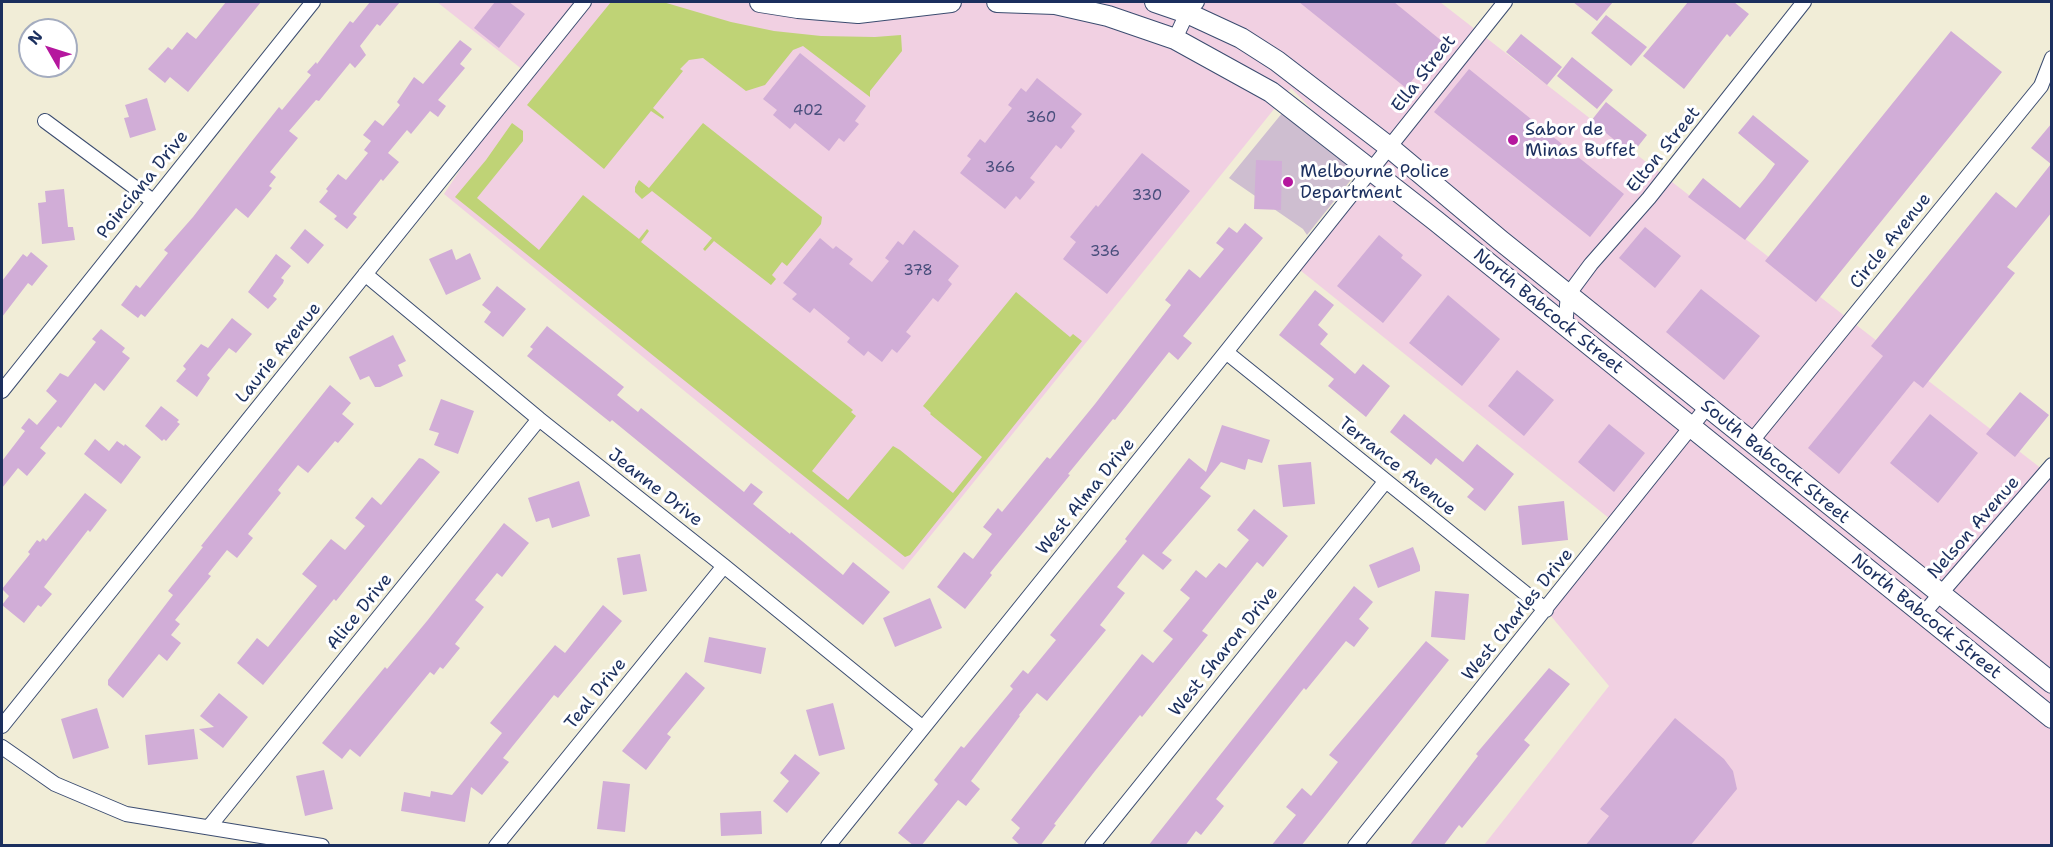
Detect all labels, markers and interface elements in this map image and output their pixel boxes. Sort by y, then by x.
north arrow [18,18,78,78]
text: N [23,26,47,49]
street label: Ella Street [1387,31,1461,117]
house number: 402 [793,102,823,120]
street label: Elton Street [1623,103,1705,197]
house number: 360 [1026,109,1056,127]
place label: Sabor de Minas Buffet [1525,119,1636,162]
street label: Poinciana Drive [93,126,193,244]
marker: Sabor de Minas Buffet [1506,133,1520,147]
house number: 366 [985,159,1015,177]
place label: Melbourne Police Department [1300,161,1449,204]
marker: Melbourne Police Department [1281,175,1295,189]
house number: 330 [1132,187,1162,205]
street label: Circle Avenue [1846,189,1936,293]
house number: 336 [1090,243,1120,261]
street label: North Babcock Street [1469,245,1627,379]
house number: 378 [903,262,933,280]
street label: Laurie Avenue [232,298,326,408]
street label: South Babcock Street [1696,395,1854,529]
street label: Terrance Avenue [1334,413,1460,521]
street label: West Alma Drive [1032,434,1140,560]
street label: Jeanne Drive [603,444,707,532]
street label: Nelson Avenue [1923,472,2025,584]
street label: West Charles Drive [1458,544,1578,686]
street label: North Babcock Street [1847,550,2005,684]
street label: Alice Drive [323,569,397,655]
street label: West Sharon Drive [1165,583,1283,721]
street label: Teal Drive [561,654,631,734]

